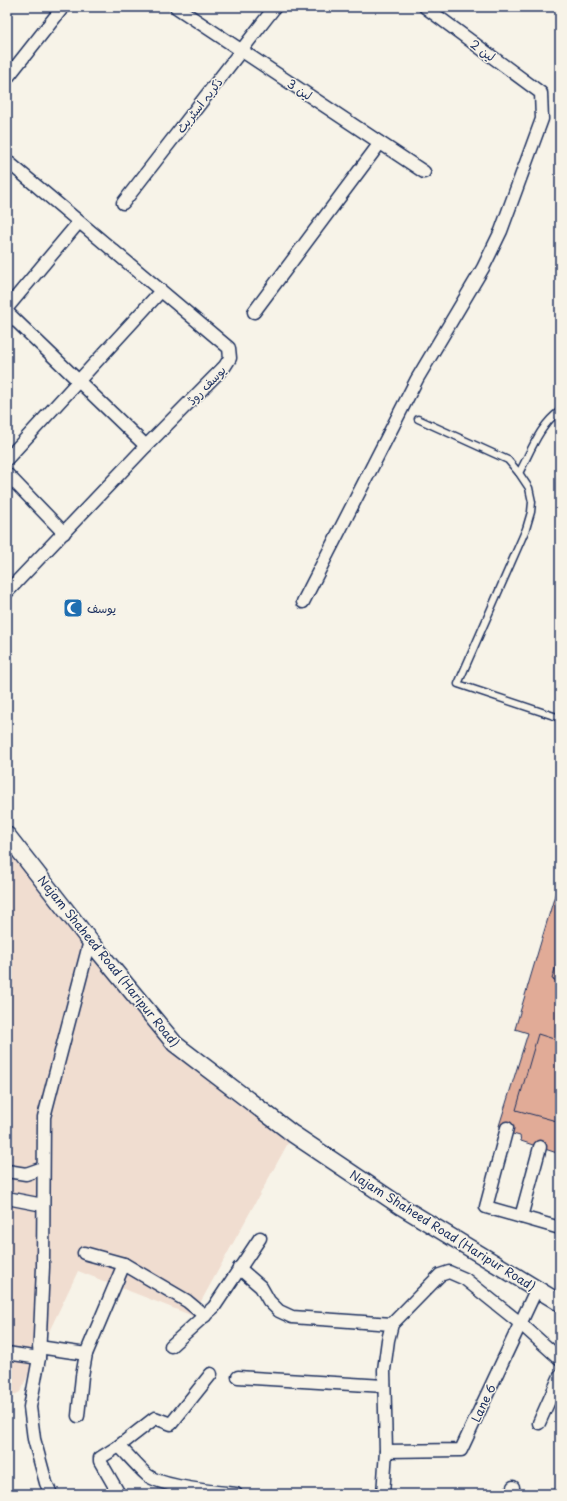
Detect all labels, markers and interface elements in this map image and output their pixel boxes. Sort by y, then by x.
street label: لین 2 [467,35,499,65]
street label: ذکریہ اسٹریٹ [172,73,226,137]
street label: لین 3 [284,74,316,104]
street label: یوسف روڈ [183,361,229,409]
mosque icon: یوسف [62,597,84,619]
place label: یوسف [87,599,116,617]
street label: Najam Shaheed Road (Haripur Road) [34,871,184,1051]
street label: Najam Shaheed Road (Haripur Road) [347,1165,539,1295]
street label: Lane 6 [466,1381,500,1425]

